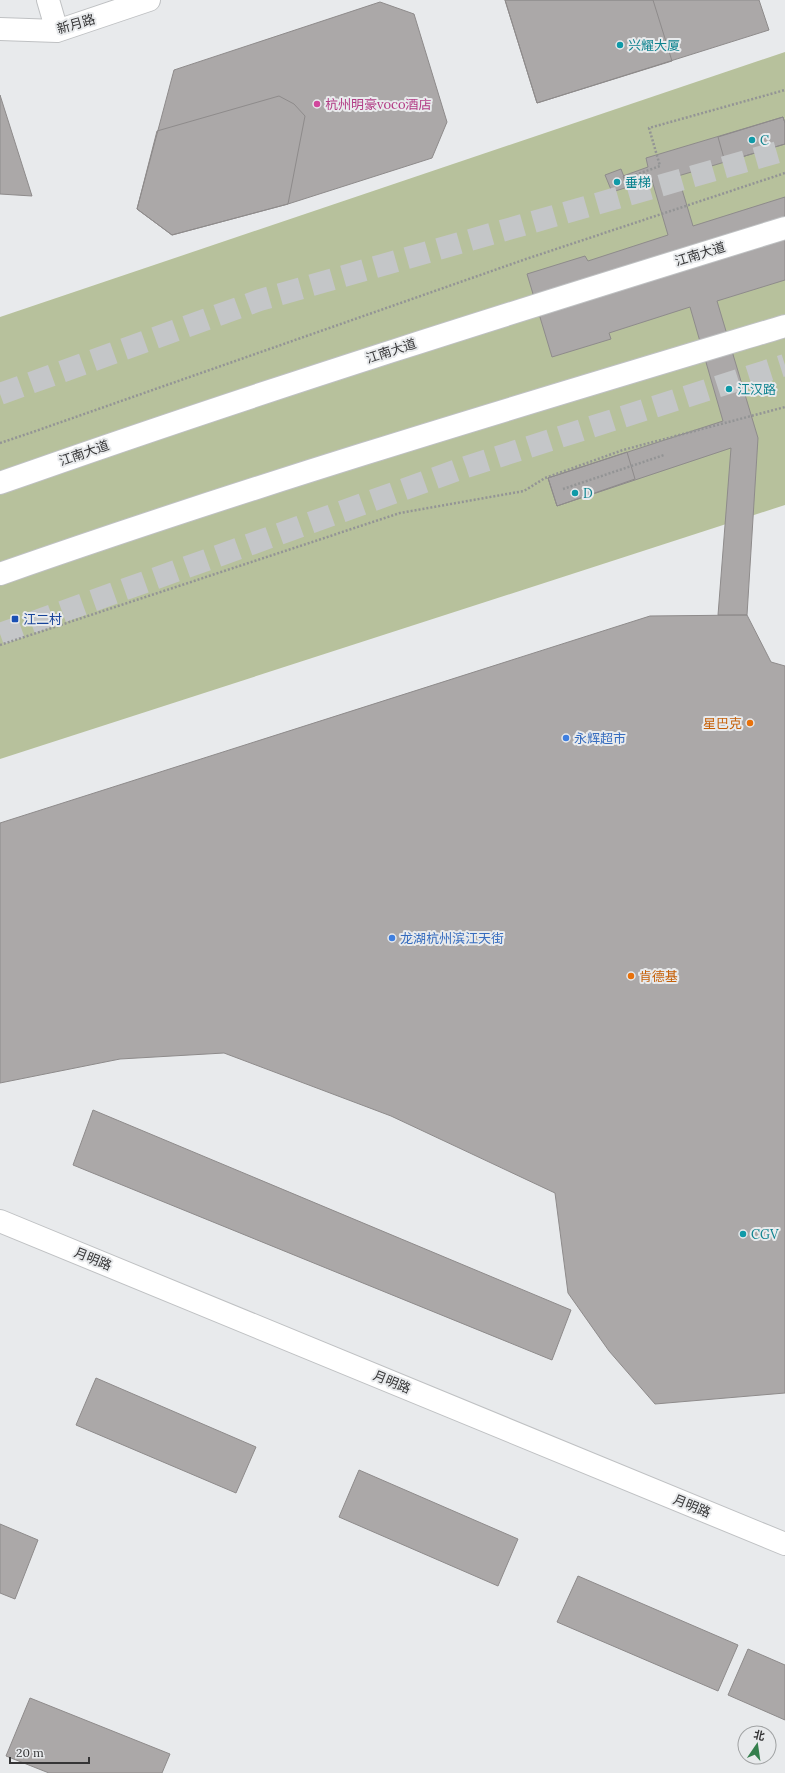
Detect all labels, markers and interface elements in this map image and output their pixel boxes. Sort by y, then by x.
street label: 新月路 [55,10,97,38]
place label: 兴耀大厦 [628,37,680,54]
marker: 兴耀大厦 [615,40,625,50]
place label: 杭州明豪voco酒店 [325,96,432,113]
marker: 杭州明豪voco酒店 [312,99,322,109]
place label: C [760,132,769,149]
marker: C [747,135,757,145]
place label: 垂梯 [625,174,651,191]
marker: 垂梯 [612,177,622,187]
street label: 江南大道 [673,238,727,270]
street label: 江南大道 [364,335,418,367]
place label: 江汉路 [737,381,776,398]
marker: 江汉路 [724,384,734,394]
street label: 江南大道 [57,436,111,470]
place label: D [583,485,593,502]
marker: D [570,488,580,498]
place label: 江二村 [23,611,62,628]
marker: 江二村 [10,614,20,624]
place label: 星巴克 [703,715,742,732]
marker: 星巴克 [745,718,755,728]
place label: 永辉超市 [574,730,626,747]
marker: 永辉超市 [561,733,571,743]
place label: 龙湖杭州滨江天街 [400,930,504,947]
marker: 龙湖杭州滨江天街 [387,933,397,943]
place label: 肯德基 [639,968,678,985]
marker: 肯德基 [626,971,636,981]
place label: CGV [751,1226,779,1243]
marker: CGV [738,1229,748,1239]
street label: 月明路 [72,1244,114,1274]
street label: 月明路 [371,1367,413,1397]
street label: 月明路 [671,1491,713,1521]
north arrow [737,1725,777,1765]
text: 北 [752,1727,766,1743]
scale bar [10,1739,89,1765]
text: 20 m [16,1745,44,1760]

